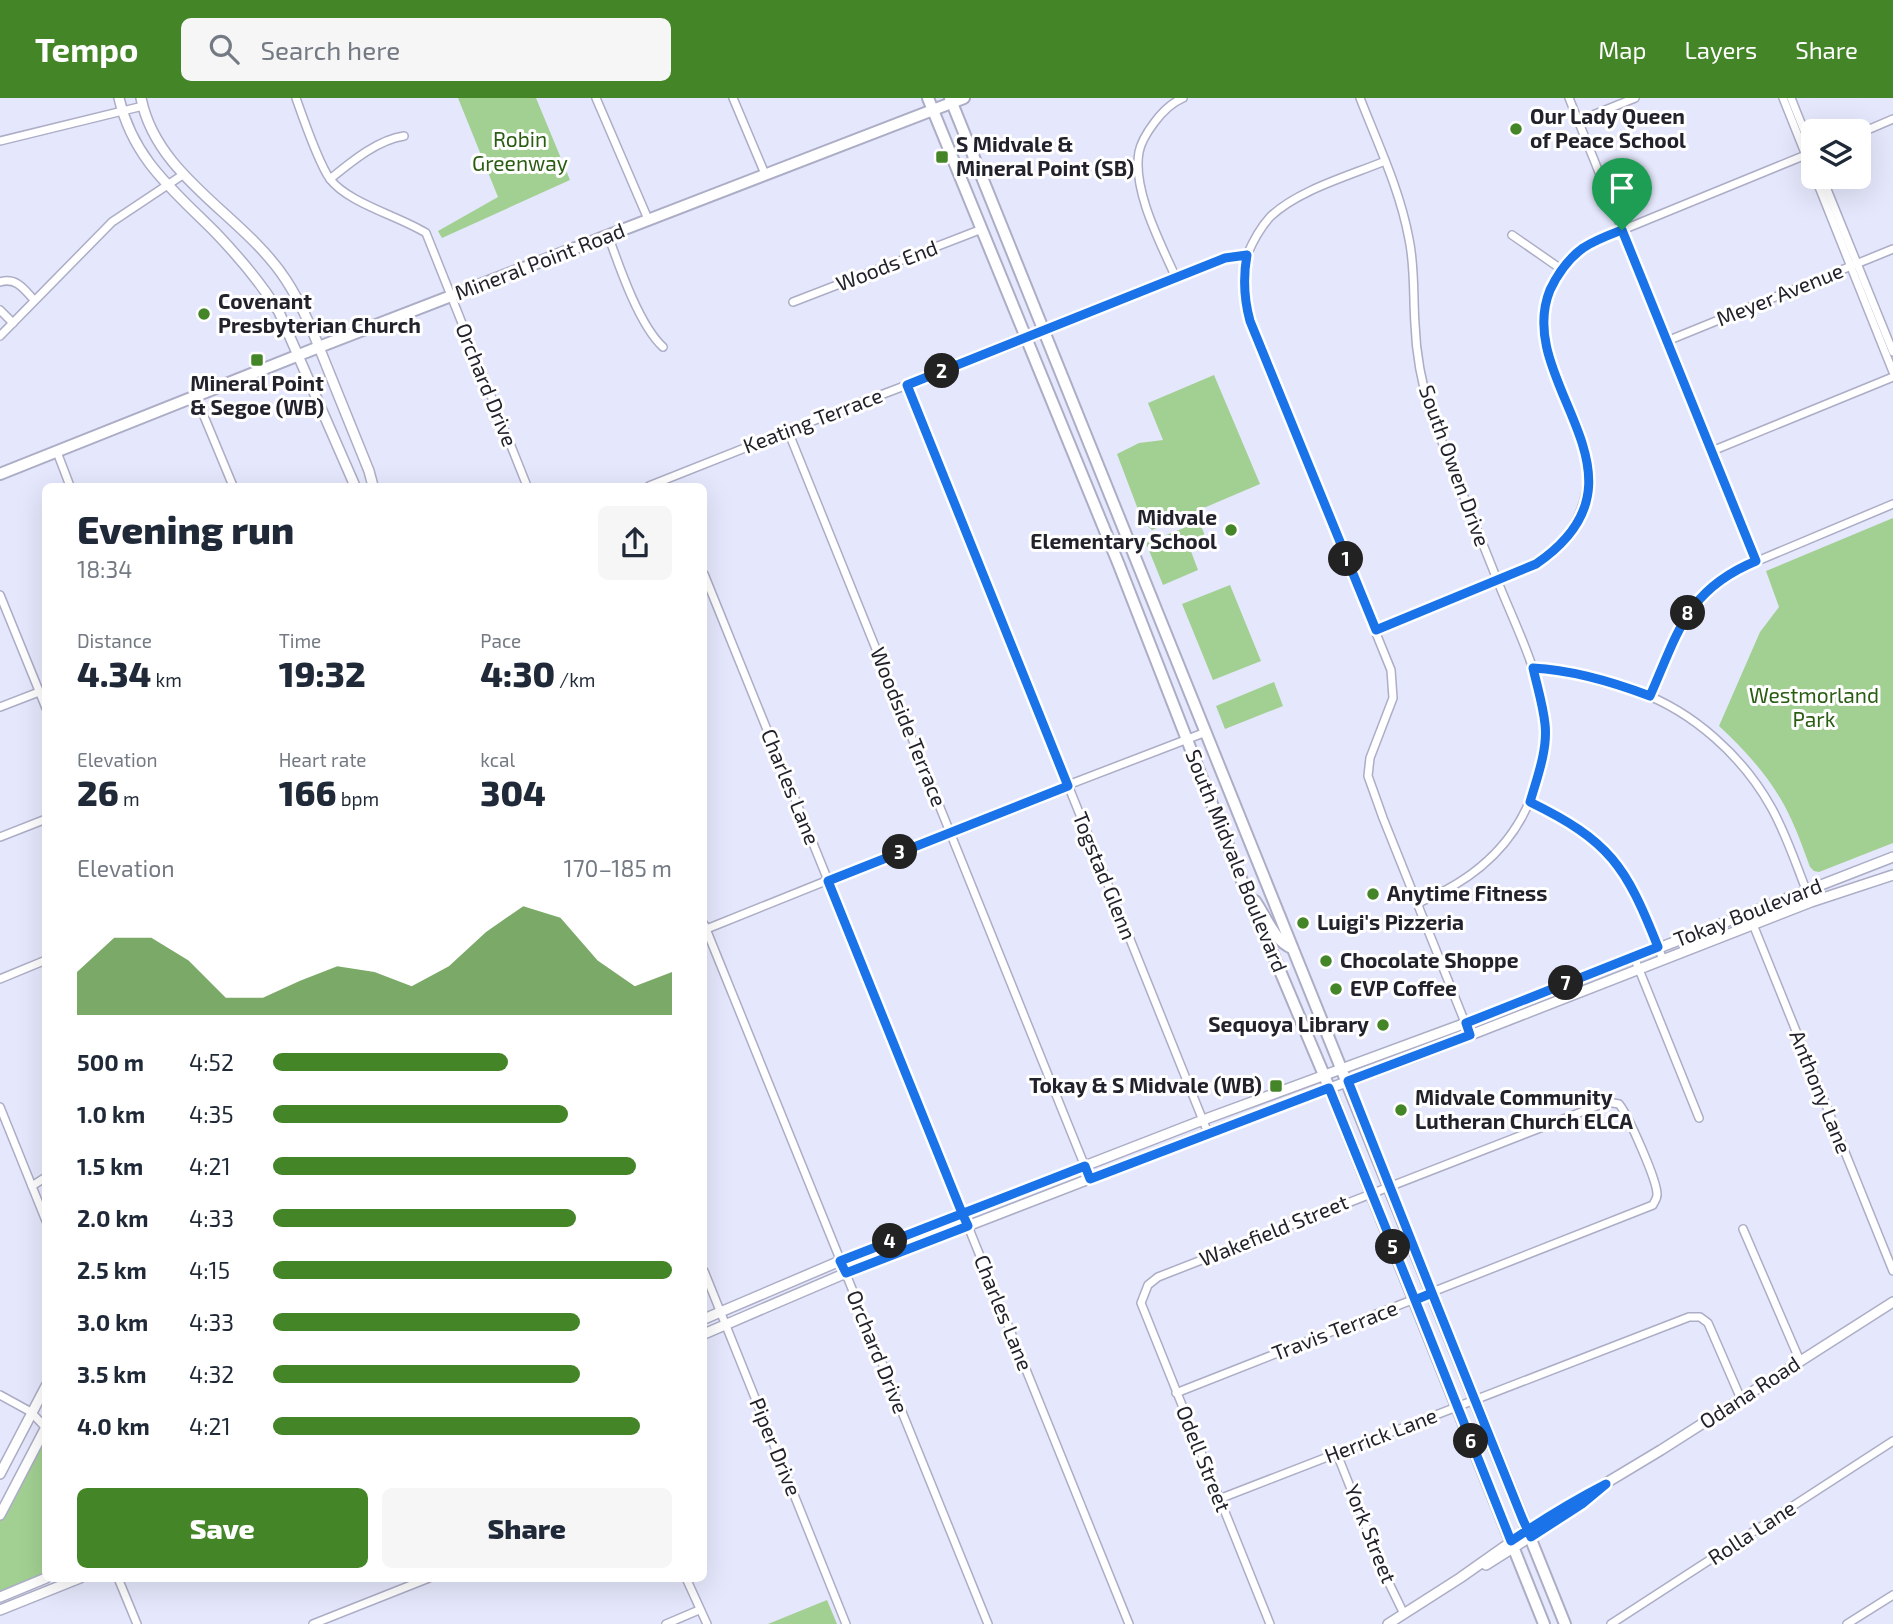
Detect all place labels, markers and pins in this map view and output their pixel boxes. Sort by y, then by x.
place label: Our Lady Queen of Peace School [1530,103,1686,152]
marker: Our Lady Queen of Peace School [1508,121,1524,137]
place label: S Midvale & Mineral Point (SB) [956,131,1134,180]
marker: S Midvale & Mineral Point (SB) [934,149,950,165]
pin [1592,158,1652,230]
place label: Covenant Presbyterian Church [218,288,421,338]
marker: Covenant Presbyterian Church [196,306,212,322]
marker: Mineral Point & Segoe (WB) [249,352,265,368]
pin: 2 [925,354,960,388]
place label: Mineral Point & Segoe (WB) [190,370,324,419]
place label: Midvale Elementary School [1030,504,1217,554]
marker: Midvale Elementary School [1223,522,1239,538]
pin: 1 [1328,542,1364,576]
pin: 8 [1670,596,1706,630]
pin: 3 [883,834,918,870]
place label: Anytime Fitness [1387,880,1547,906]
marker: Anytime Fitness [1365,886,1381,902]
place label: Luigi's Pizzeria [1317,909,1464,934]
marker: Luigi's Pizzeria [1295,915,1311,931]
place label: Chocolate Shoppe [1340,947,1519,972]
marker: Chocolate Shoppe [1318,953,1334,969]
pin: 7 [1548,966,1584,1001]
place label: EVP Coffee [1350,975,1457,1000]
marker: EVP Coffee [1328,981,1344,997]
place label: Sequoya Library [1208,1011,1369,1037]
marker: Sequoya Library [1375,1017,1391,1033]
place label: Tokay & S Midvale (WB) [1029,1072,1262,1098]
marker: Tokay & S Midvale (WB) [1268,1078,1284,1094]
place label: Midvale Community Lutheran Church ELCA [1415,1084,1633,1133]
marker: Midvale Community Lutheran Church ELCA [1393,1102,1409,1118]
pin: 4 [872,1224,908,1258]
pin: 5 [1376,1230,1410,1264]
pin: 6 [1454,1424,1488,1458]

